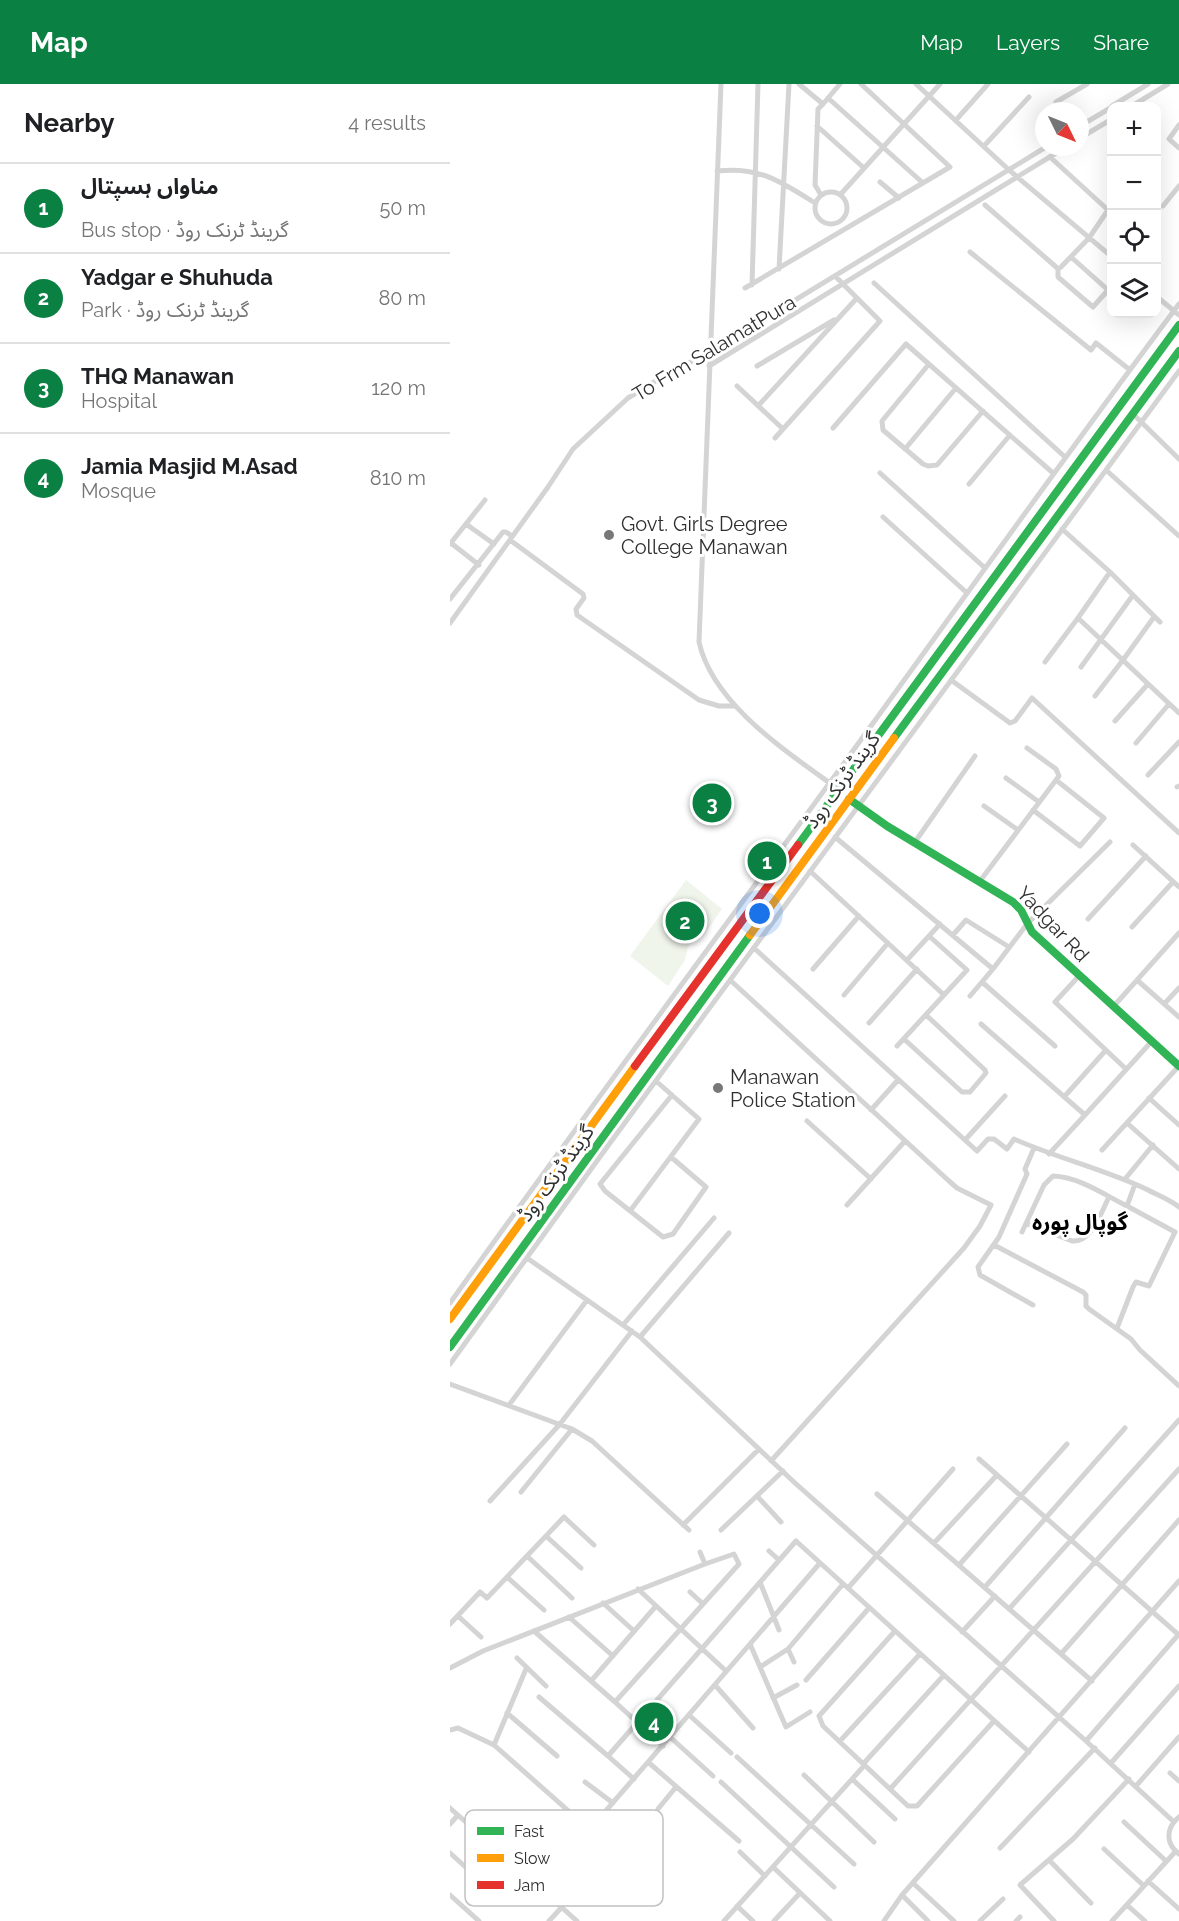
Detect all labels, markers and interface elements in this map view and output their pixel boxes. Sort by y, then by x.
text: Map [30,26,88,59]
text: Map [920,30,963,55]
text: Layers [996,30,1060,55]
text: Share [1093,30,1149,55]
north arrow [1035,102,1089,156]
map controls [1107,102,1161,318]
button: + [1107,102,1161,156]
text: Nearby [24,108,114,138]
text: 4 results [348,111,426,135]
button: − [1107,156,1161,210]
text: مناواں ہسپتال [81,173,218,199]
text: 1 [39,196,48,220]
text: 50 m [379,196,426,220]
button: locate [1107,210,1161,264]
text: Bus stop · گرینڈ ٹرنک روڈ [81,218,289,242]
text: Yadgar e Shuhuda [81,264,273,290]
button: layers [1107,264,1161,318]
text: 2 [38,286,49,310]
text: 80 m [378,286,426,310]
street label: To Frm SalamatPura [628,290,800,406]
text: Park · گرینڈ ٹرنک روڈ [81,298,249,322]
text: THQ Manawan [81,363,234,389]
text: 3 [38,376,49,400]
text: 120 m [371,376,426,400]
text: Hospital [81,389,157,413]
text: Jamia Masjid M.Asad [81,453,298,479]
text: 4 [38,466,49,490]
text: 810 m [370,466,426,490]
text: Mosque [81,479,156,503]
place label: Govt. Girls Degree College Manawan [621,512,788,559]
marker: Govt. Girls Degree College Manawan [602,528,616,542]
street label: گرینڈ ٹرنک روڈ [799,727,885,833]
pin: 3 [692,780,732,826]
pin: 1 [748,838,786,884]
street label: Yadgar Rd [1012,881,1094,967]
pin: 2 [666,898,704,944]
your location [745,899,774,928]
place label: Manawan Police Station [730,1065,856,1112]
marker: Manawan Police Station [711,1081,725,1095]
street label: گرینڈ ٹرنک روڈ [513,1120,599,1226]
district label: گوپال پورہ [1032,1209,1129,1237]
pin: 4 [634,1700,674,1744]
legend [465,1810,663,1906]
text: Fast [514,1822,545,1841]
text: Slow [514,1849,550,1868]
text: Jam [514,1876,545,1895]

